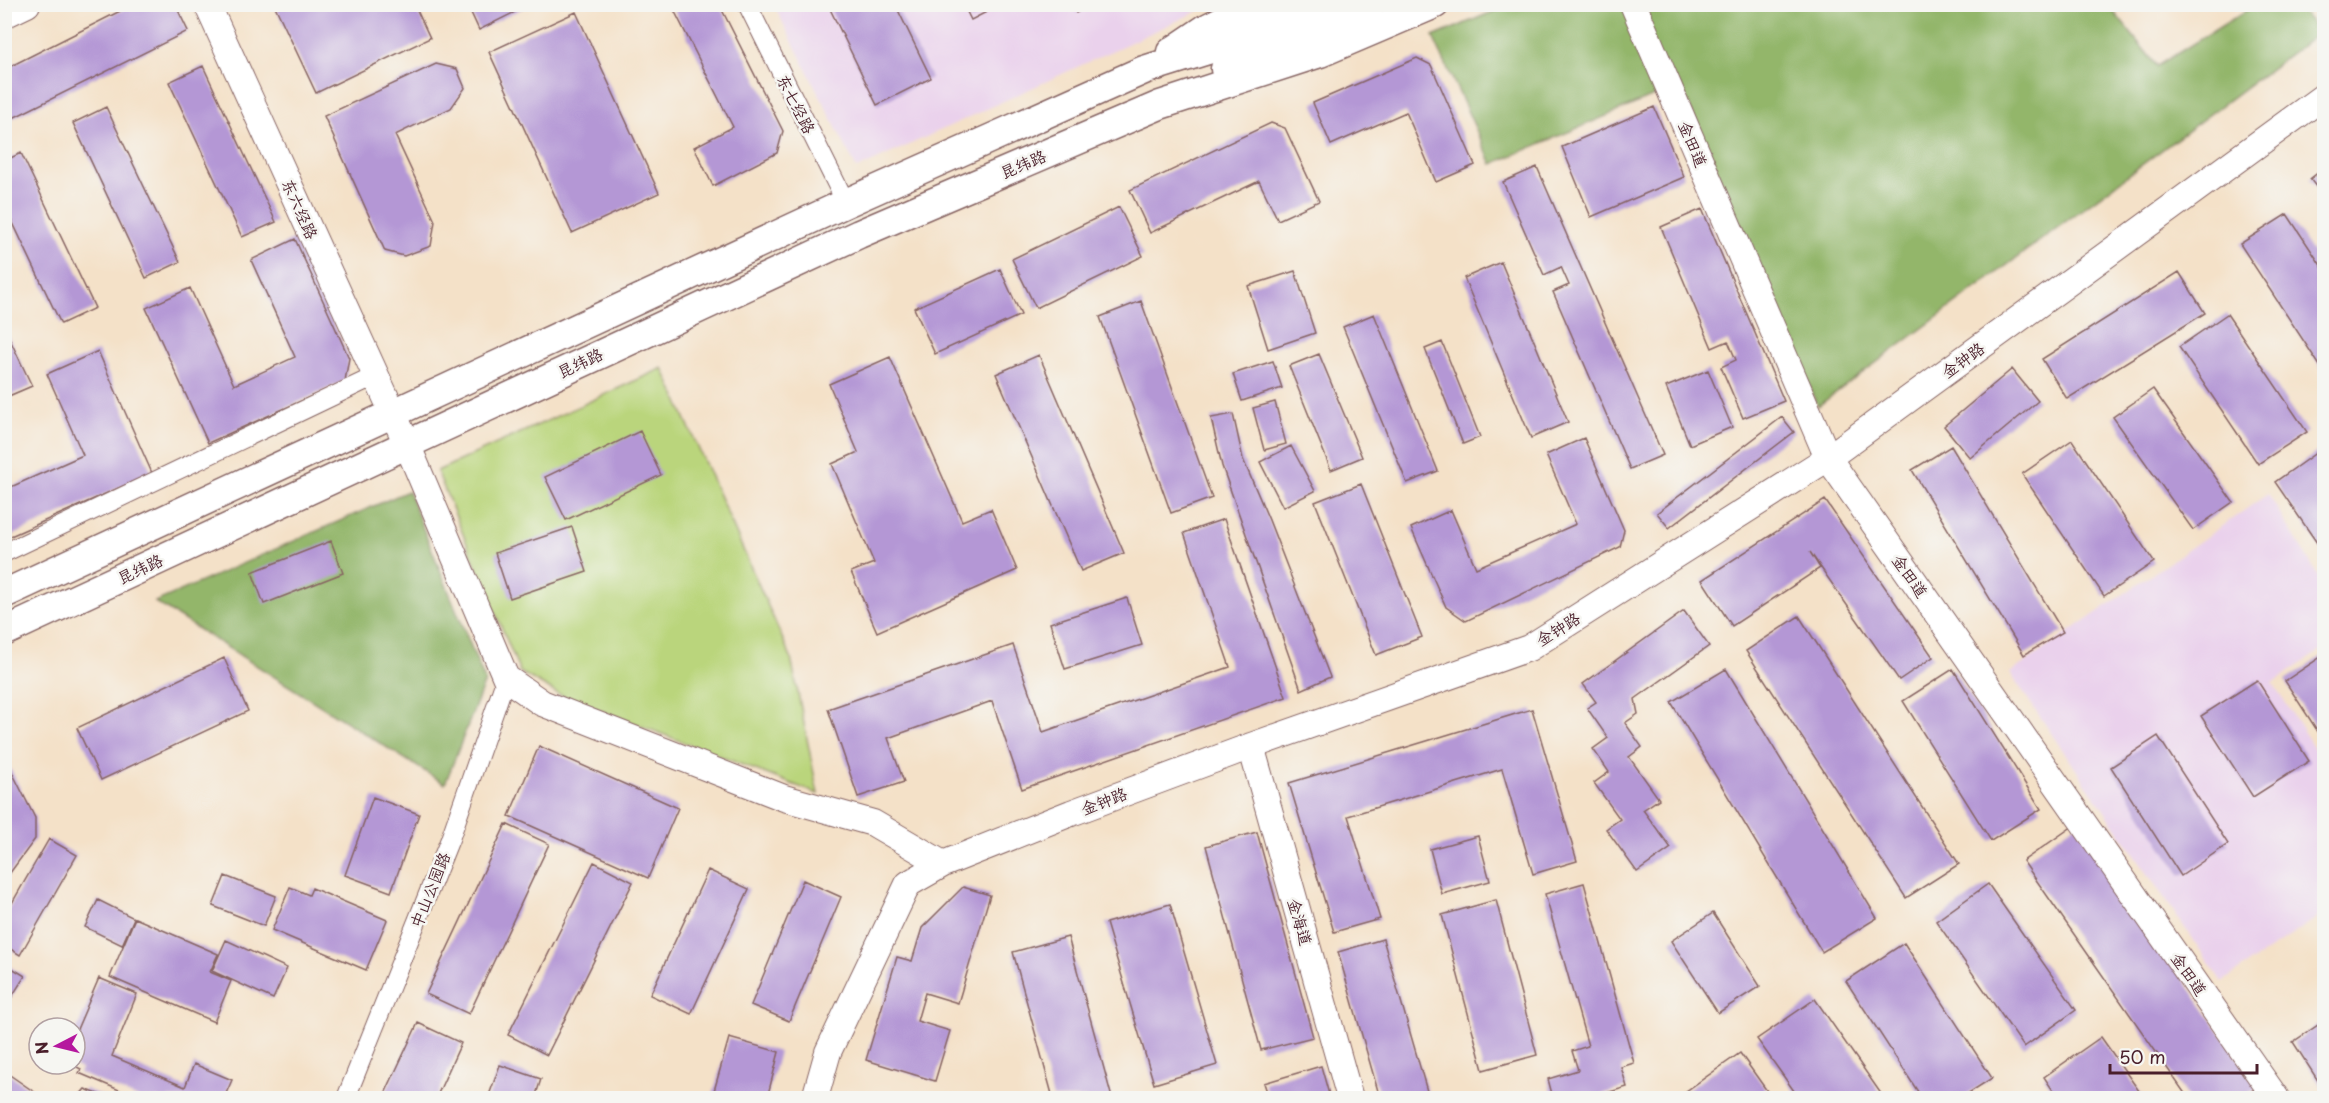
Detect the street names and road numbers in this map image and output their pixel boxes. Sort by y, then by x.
street label: 东七经路 [772,70,822,138]
street label: 金田道 [1673,117,1714,170]
street label: 昆纬路 [996,143,1049,184]
street label: 东六经路 [277,174,325,243]
street label: 金钟路 [1936,335,1989,383]
street label: 昆纬路 [553,341,606,383]
street label: 昆纬路 [113,547,166,589]
street label: 金田道 [1887,549,1934,602]
street label: 金钟路 [1531,605,1584,651]
street label: 金钟路 [1077,780,1130,820]
street label: 中山公园路 [403,848,455,931]
street label: 金海道 [1283,895,1319,948]
street label: 金田道 [2166,947,2213,1000]

